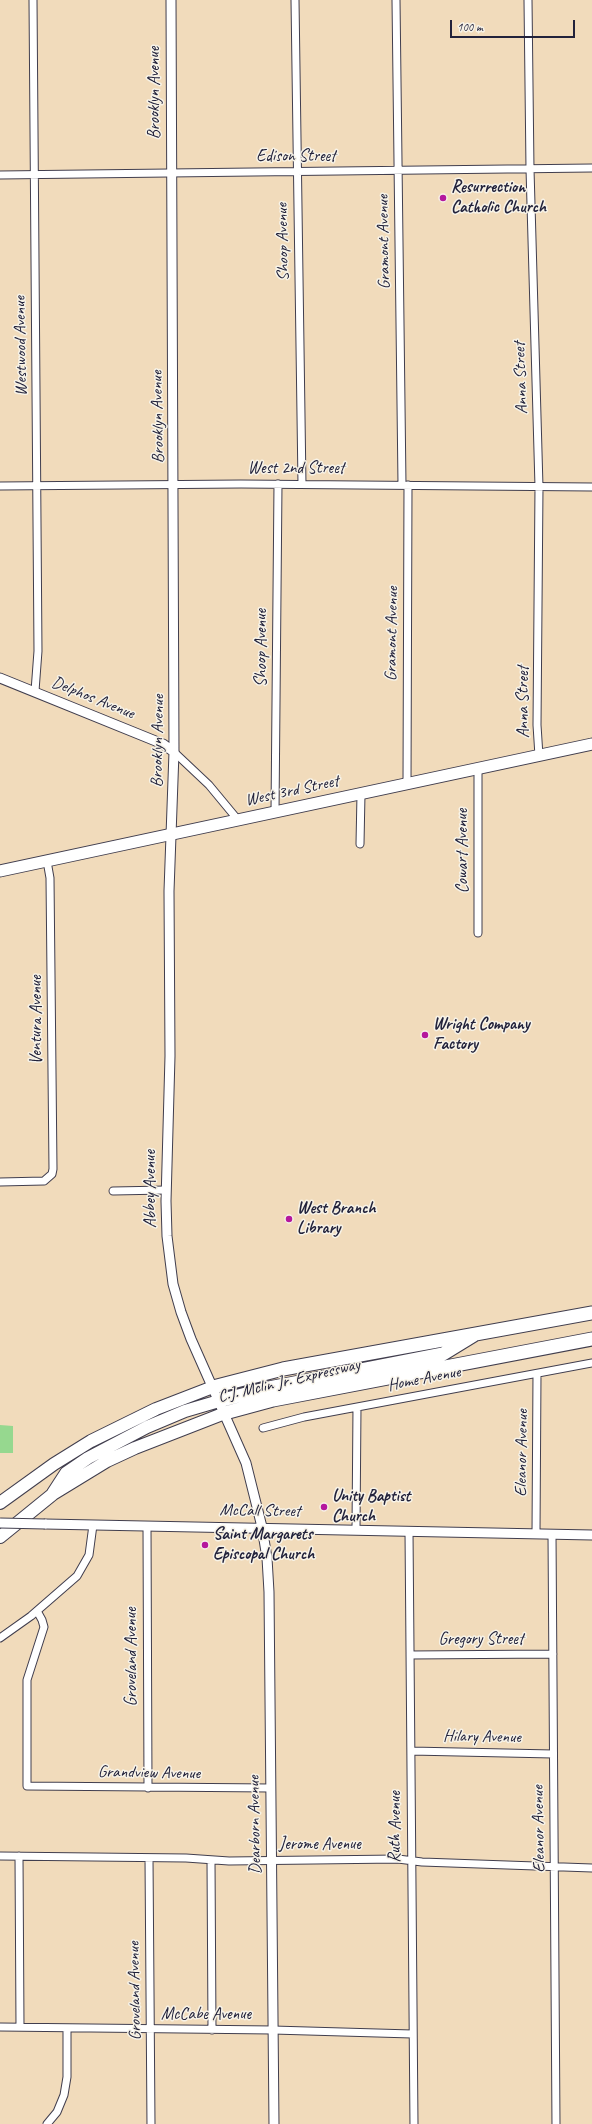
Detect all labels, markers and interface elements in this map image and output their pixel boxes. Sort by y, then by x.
scale bar [452,12,577,38]
text: 100 m [457,19,483,35]
street label: Brooklyn Avenue [145,47,165,139]
street label: Edison Street [256,147,336,167]
place label: Resurrection Catholic Church [451,178,546,218]
marker: Resurrection Catholic Church [438,193,448,203]
street label: Gramont Avenue [373,195,395,289]
street label: Shoop Avenue [272,203,294,281]
street label: Westwood Avenue [10,296,32,396]
street label: Anna Street [510,342,532,414]
street label: Brooklyn Avenue [147,370,169,464]
street label: West 2nd Street [248,459,344,479]
street label: Gramont Avenue [381,587,403,681]
street label: Shoop Avenue [252,609,272,687]
street label: Anna Street [514,666,534,738]
street label: Delphos Avenue [49,672,137,724]
street label: Brooklyn Avenue [147,694,169,788]
street label: West 3rd Street [243,771,341,811]
street label: Cowart Avenue [453,809,473,893]
street label: Ventura Avenue [27,975,47,1065]
place label: Wright Company Factory [433,1015,530,1055]
marker: Wright Company Factory [420,1030,430,1040]
street label: Abbey Avenue [141,1150,161,1228]
place label: West Branch Library [297,1199,376,1239]
marker: West Branch Library [284,1214,294,1224]
street label: C.J. Mclin Jr. Expressway [216,1355,362,1407]
street label: Home Avenue [386,1362,462,1396]
street label: Eleanor Avenue [511,1409,533,1497]
place label: Unity Baptist Church [332,1487,410,1527]
street label: McCall Street [219,1500,301,1522]
marker: Unity Baptist Church [319,1502,329,1512]
place label: Saint Margarets Episcopal Church [213,1525,314,1565]
marker: Saint Margarets Episcopal Church [200,1540,210,1550]
street label: Groveland Avenue [122,1608,142,1706]
street label: Gregory Street [438,1630,524,1650]
street label: Hilary Avenue [443,1726,521,1748]
street label: Grandview Avenue [98,1762,200,1784]
street label: Dearborn Avenue [244,1775,266,1875]
street label: Eleanor Avenue [528,1785,550,1873]
street label: Ruth Avenue [386,1791,406,1863]
street label: Jerome Avenue [279,1835,361,1855]
street label: Groveland Avenue [124,1941,146,2041]
street label: McCabe Avenue [161,2005,251,2025]

